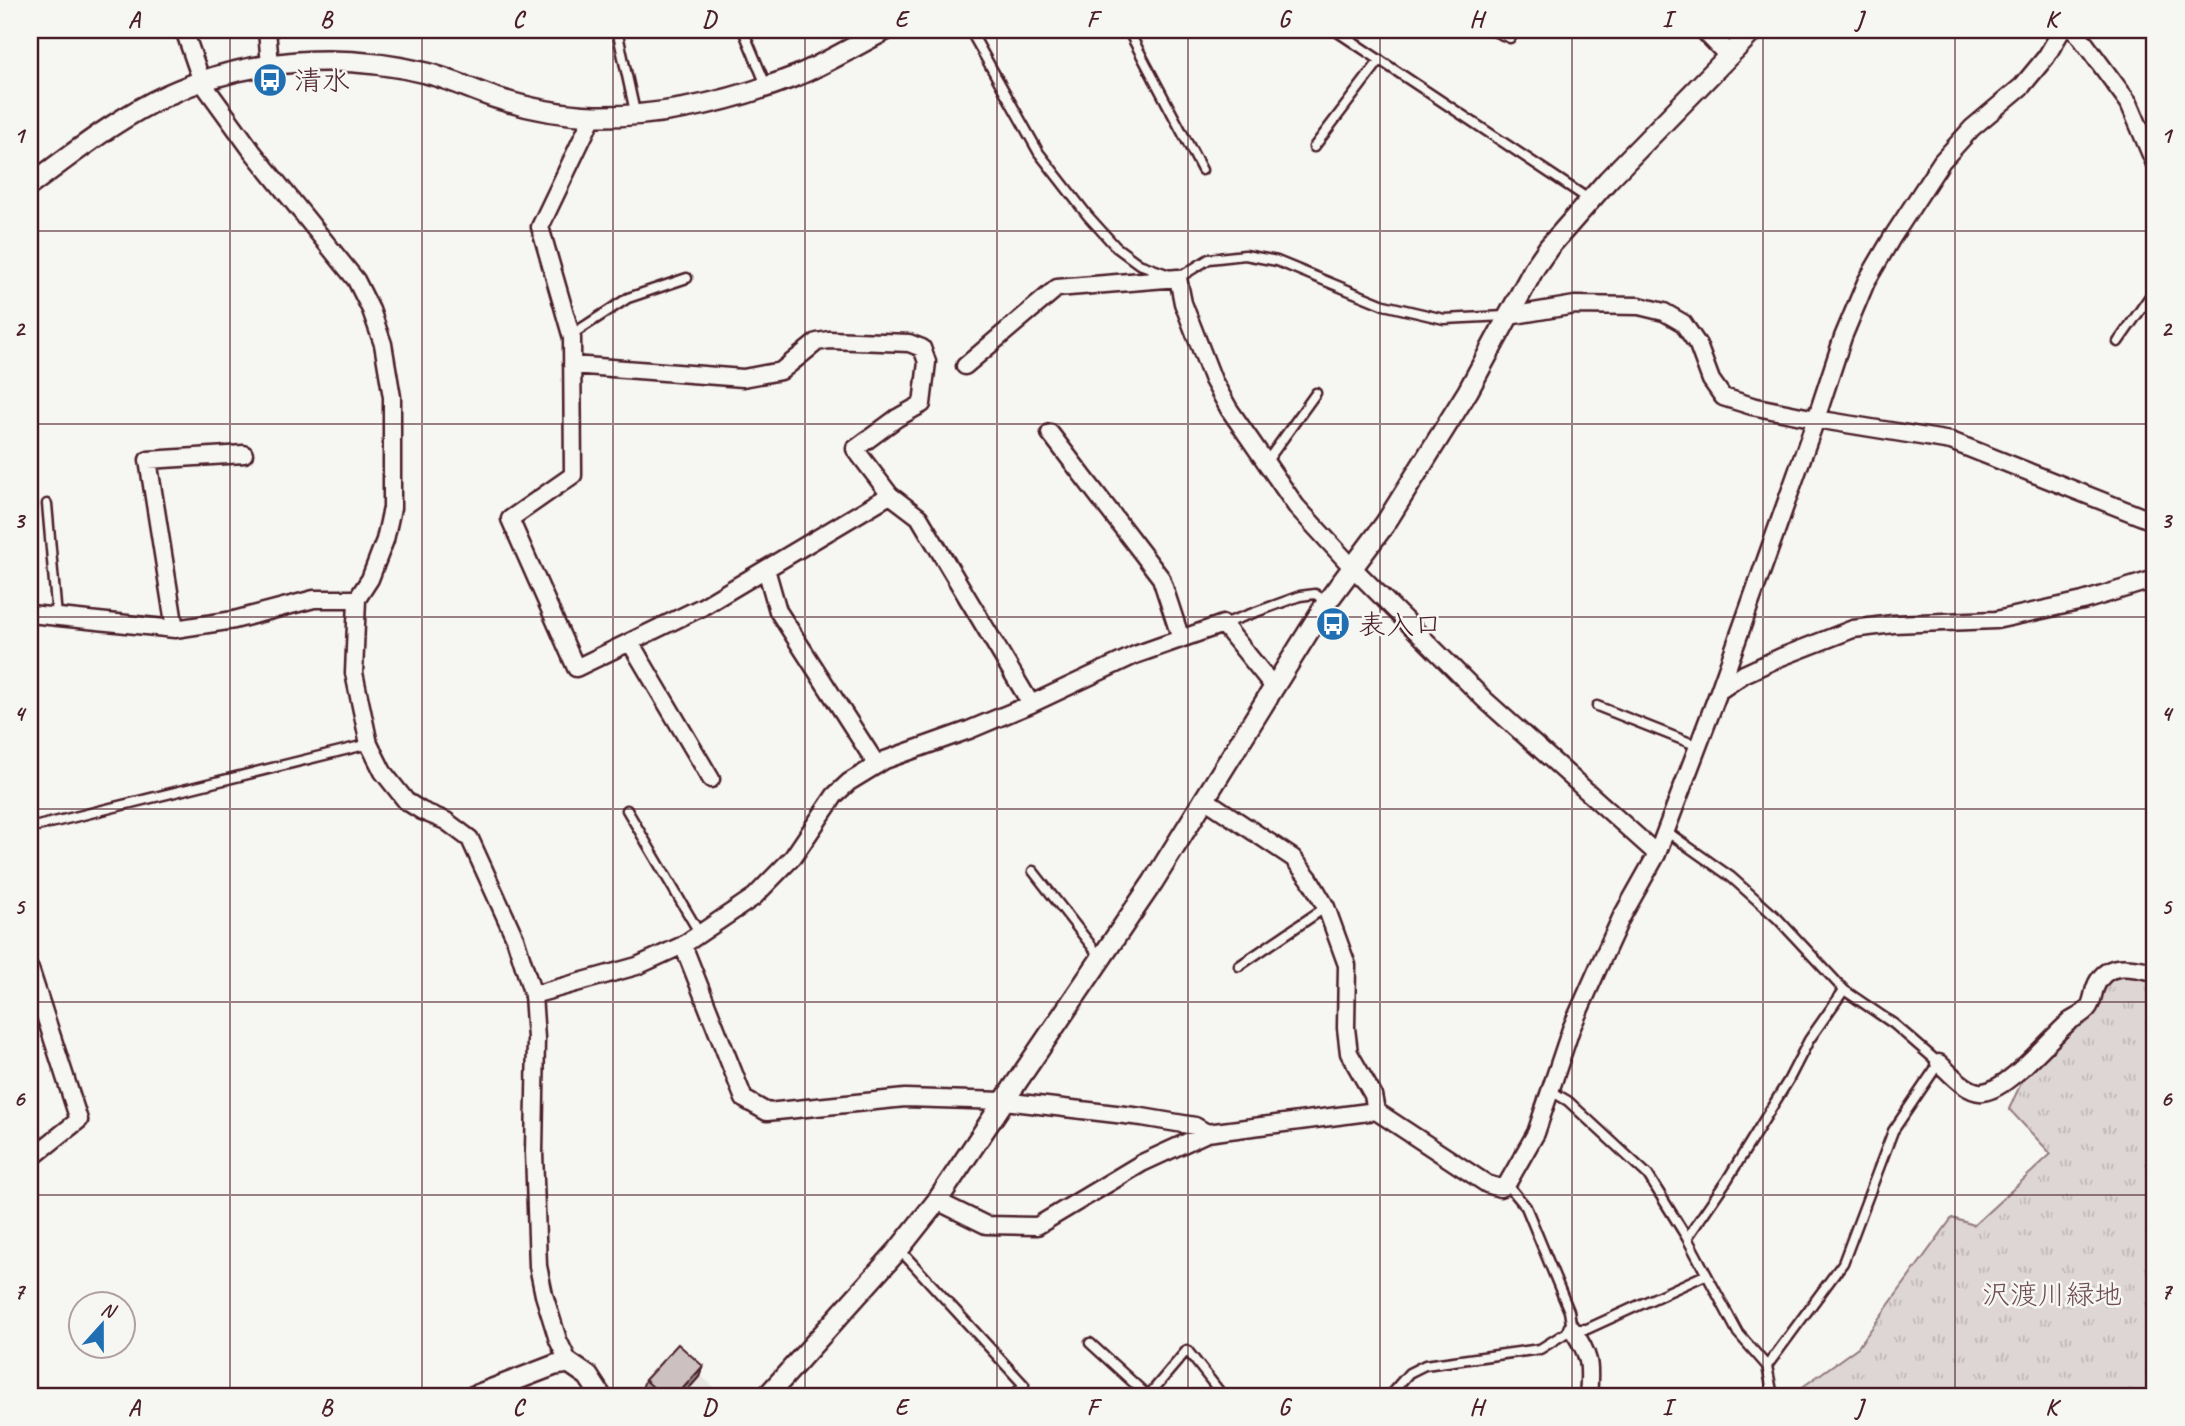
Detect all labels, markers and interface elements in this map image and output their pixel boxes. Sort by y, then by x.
text: A [128,5,142,34]
text: B [320,5,334,34]
text: C [513,5,527,34]
text: D [702,5,718,34]
text: E [895,5,911,34]
text: F [1087,5,1103,34]
text: G [1278,5,1293,34]
text: H [1469,5,1487,34]
text: I [1662,5,1677,34]
text: J [1853,5,1866,34]
text: K [2045,5,2061,34]
bus stop icon: 清水 [251,61,289,99]
place label: 清水 [294,63,350,98]
text: 1 [14,121,27,150]
text: 1 [2161,121,2174,150]
text: 2 [14,314,27,343]
text: 2 [2161,314,2174,343]
text: 3 [14,506,27,535]
text: 3 [2161,506,2174,535]
bus stop icon: 表入口 [1314,605,1352,643]
place label: 表入口 [1358,607,1442,642]
text: 4 [14,699,27,728]
text: 4 [2161,699,2174,728]
text: 5 [14,892,26,921]
text: 5 [2161,892,2173,921]
text: 6 [14,1084,27,1113]
text: 6 [2161,1084,2174,1113]
text: 7 [14,1277,27,1306]
park label: 沢渡川緑地 [1982,1277,2122,1312]
text: 7 [2161,1277,2174,1306]
north arrow [66,1290,136,1360]
text: N [98,1297,121,1325]
text: A [128,1393,142,1422]
text: B [320,1393,334,1422]
text: C [513,1393,527,1422]
text: D [702,1393,718,1422]
text: E [895,1393,911,1422]
text: F [1087,1393,1103,1422]
text: G [1278,1393,1293,1422]
text: H [1469,1393,1487,1422]
text: I [1662,1393,1677,1422]
text: J [1853,1393,1866,1422]
text: K [2045,1393,2061,1422]

